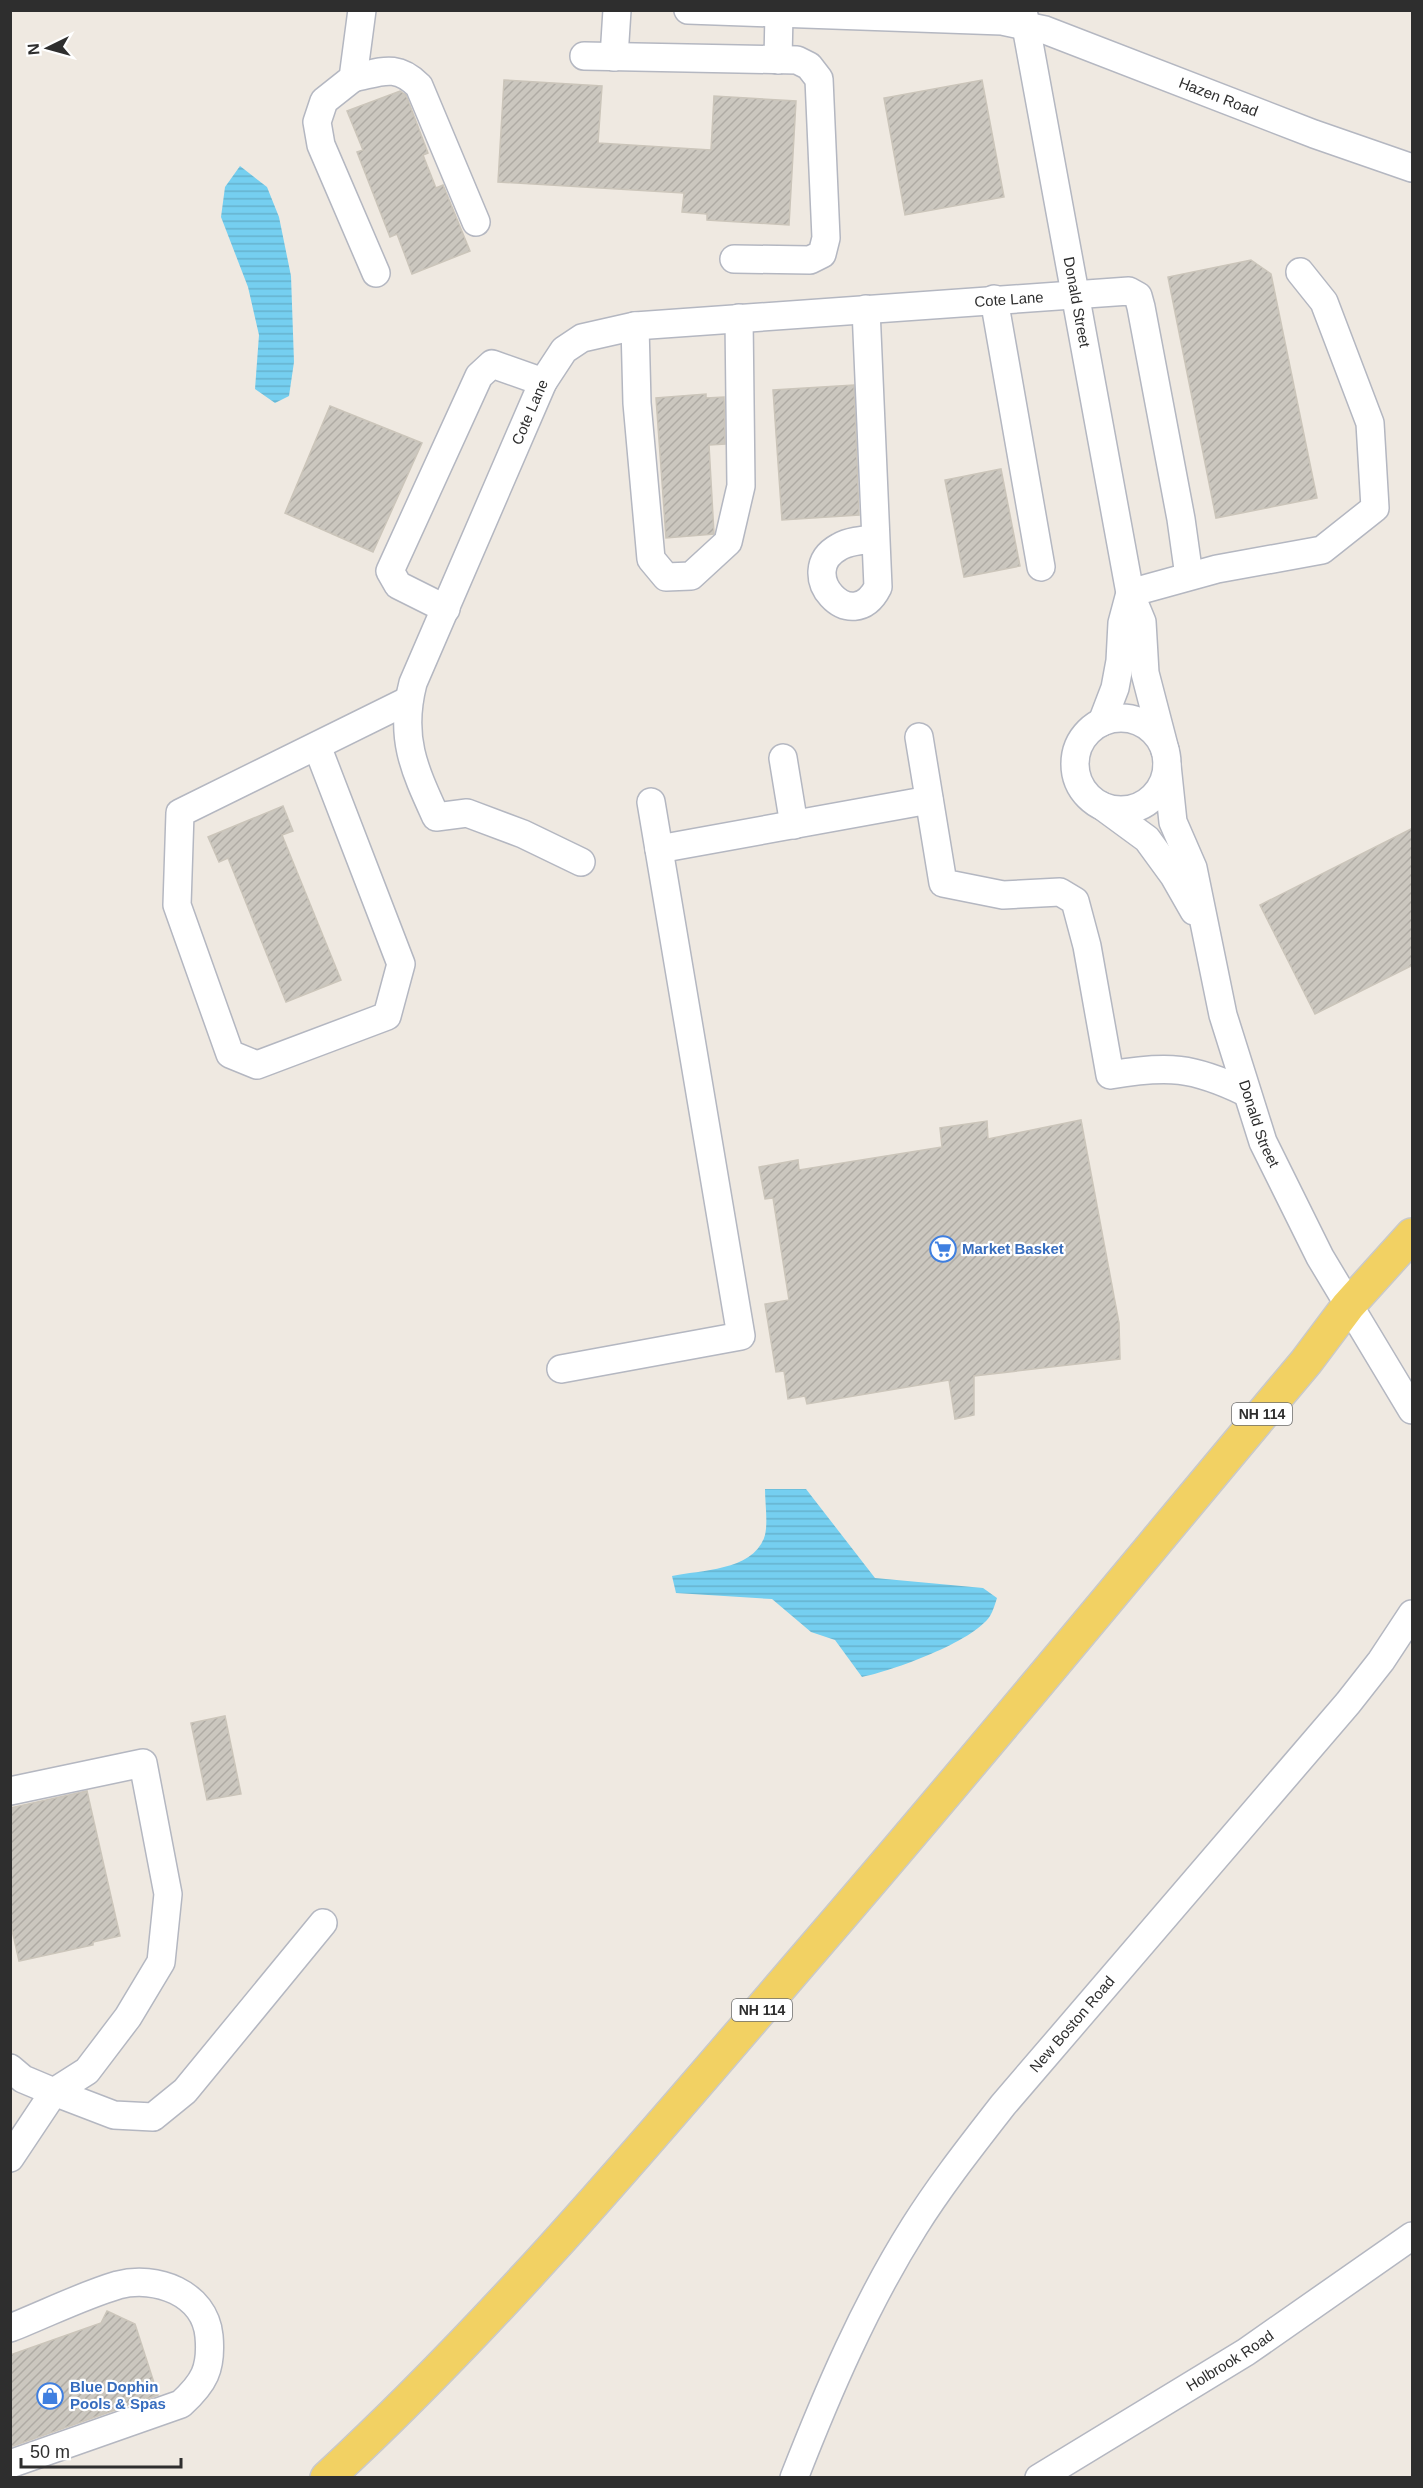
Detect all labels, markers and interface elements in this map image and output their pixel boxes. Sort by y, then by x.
north arrow [18,18,78,78]
text: N [25,43,43,56]
street label: Hazen Road [1177,74,1261,120]
street label: Donald Street [1060,255,1094,350]
street label: Cote Lane [974,288,1044,310]
street label: Cote Lane [508,377,551,447]
street label: Donald Street [1236,1078,1284,1171]
supermarket icon: Market Basket [928,1234,958,1264]
place label: Market Basket [962,1240,1064,1257]
road number: NH 114 [1232,1403,1292,1425]
street label: New Boston Road [1026,1973,1118,2075]
road number: NH 114 [732,1999,792,2021]
street label: Holbrook Road [1183,2326,1277,2394]
place label: Blue Dophin Pools & Spas [70,2378,166,2412]
shop icon: Blue Dophin Pools & Spas [35,2381,65,2411]
scale bar [21,2431,182,2469]
text: 50 m [30,2442,70,2462]

